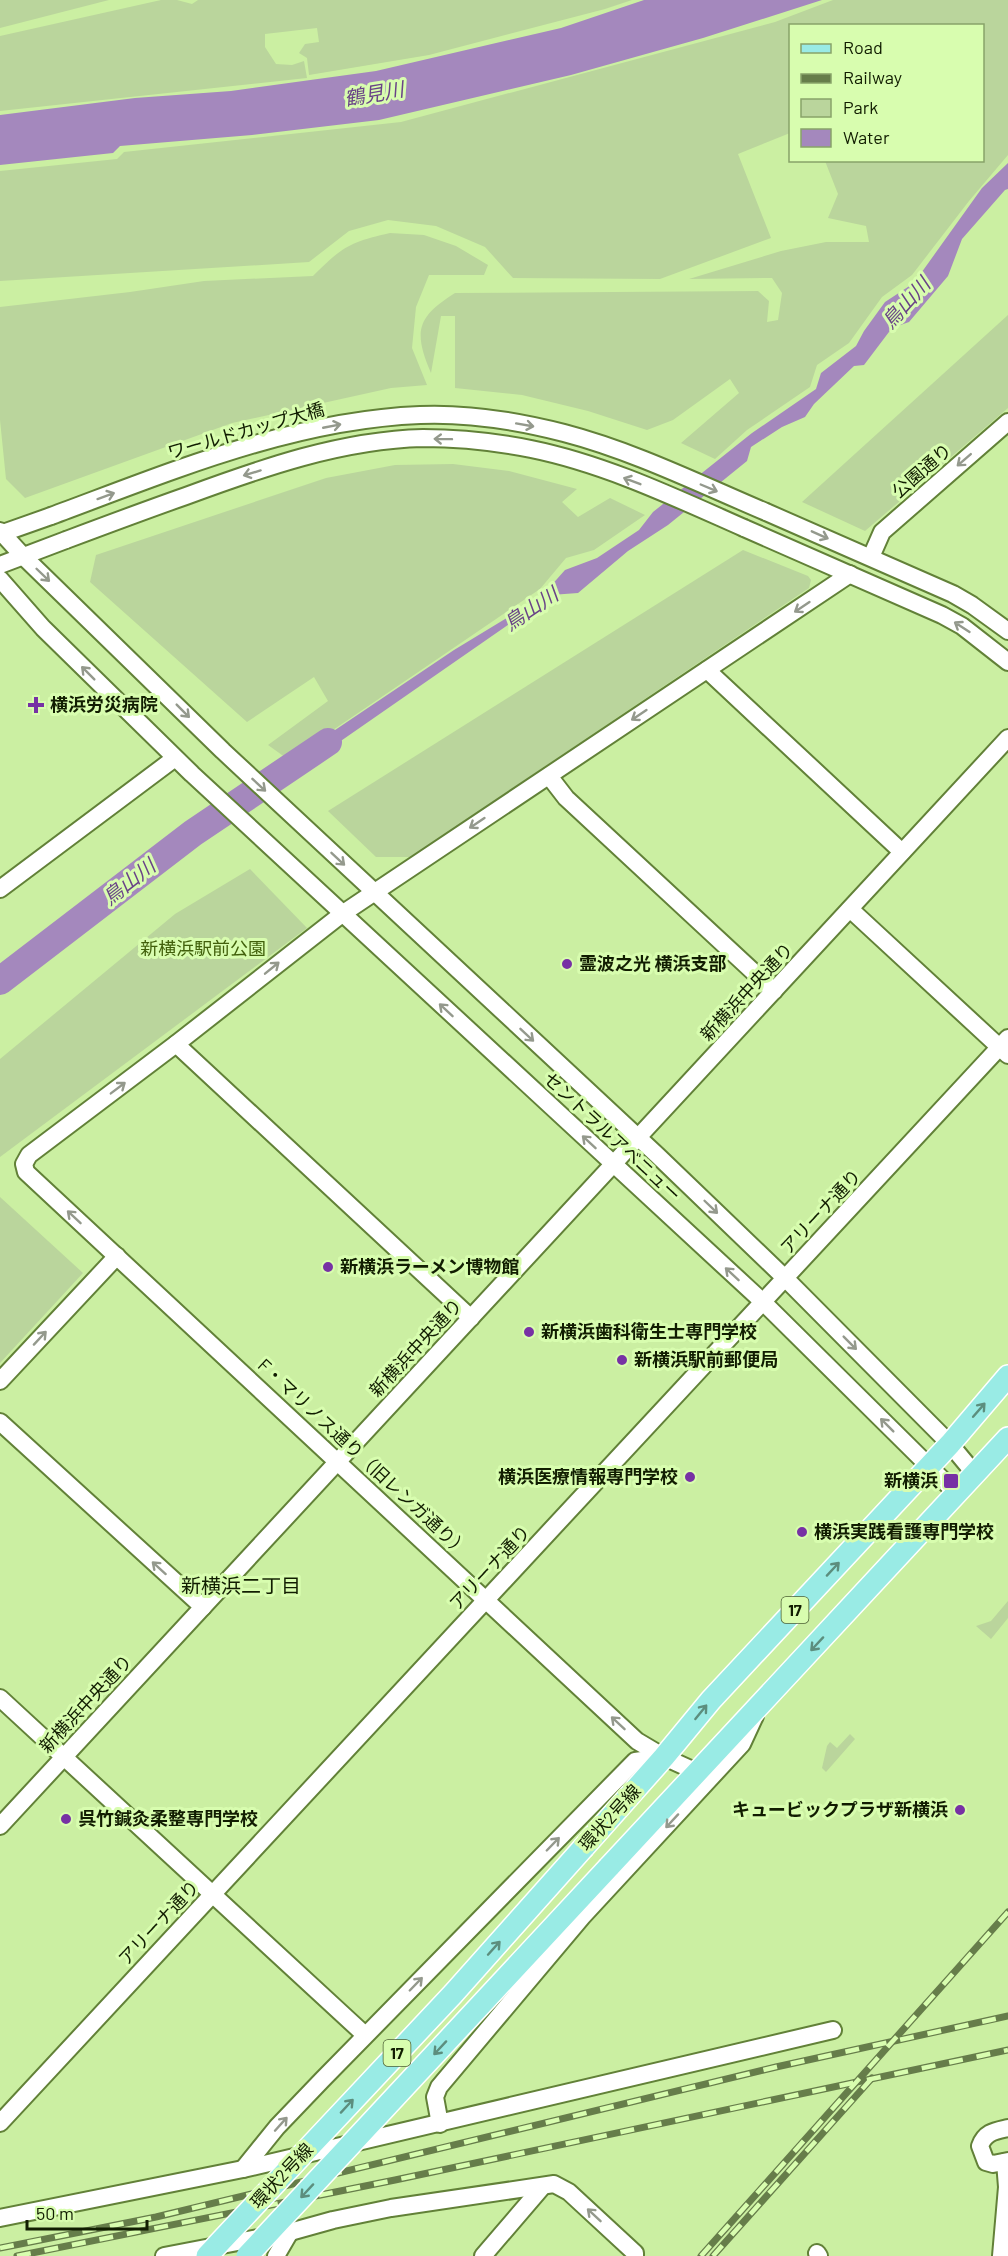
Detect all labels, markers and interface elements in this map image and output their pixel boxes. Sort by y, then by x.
legend [789,24,984,162]
text: Road [843,36,883,58]
text: Railway [843,66,902,88]
water label: 鶴見川 [342,76,407,110]
text: Park [843,96,878,118]
text: Water [843,126,890,148]
water label: 鳥山川 [876,271,936,333]
street label: ワールドカップ大橋 [165,397,327,463]
one-way arrow [321,420,341,431]
one-way arrow [515,420,535,431]
one-way arrow [433,433,453,445]
street label: 公園通り [887,438,956,502]
one-way arrow [957,453,972,467]
one-way arrow [243,468,262,479]
one-way arrow [623,475,642,486]
one-way arrow [700,483,718,494]
one-way arrow [96,489,115,500]
one-way arrow [810,530,828,541]
one-way arrow [35,568,50,583]
water label: 鳥山川 [499,580,564,635]
one-way arrow [794,601,810,613]
one-way arrow [954,620,971,632]
one-way arrow [81,666,96,680]
place label: 横浜労災病院 [50,693,158,715]
marker: 横浜労災病院 [27,696,45,714]
one-way arrow [175,704,190,718]
one-way arrow [632,709,648,721]
one-way arrow [252,778,267,792]
one-way arrow [469,817,486,830]
water label: 鳥山川 [97,852,161,909]
one-way arrow [331,852,346,866]
park label: 新横浜駅前公園 [140,937,266,959]
street label: 新横浜中央通り [695,938,797,1045]
place label: 霊波之光 横浜支部 [579,952,727,974]
marker: 霊波之光 横浜支部 [560,957,574,971]
one-way arrow [263,962,279,975]
one-way arrow [439,1003,454,1017]
one-way arrow [520,1028,535,1042]
street label: セントラルアベニュー [539,1067,686,1206]
one-way arrow [109,1082,125,1094]
one-way arrow [582,1135,597,1149]
street label: アリーナ通り [775,1164,865,1258]
one-way arrow [703,1199,718,1213]
one-way arrow [66,1209,81,1224]
place label: 新横浜ラーメン博物館 [340,1255,519,1277]
marker: 新横浜ラーメン博物館 [321,1260,335,1274]
one-way arrow [725,1267,740,1281]
street label: 新横浜中央通り [364,1294,466,1401]
place label: 新横浜歯科衛生士専門学校 [541,1320,757,1342]
marker: 新横浜歯科衛生士専門学校 [522,1325,536,1339]
one-way arrow [33,1331,47,1346]
one-way arrow [843,1336,857,1351]
place label: 新横浜駅前郵便局 [634,1348,778,1370]
marker: 新横浜駅前郵便局 [615,1353,629,1367]
street label: F・マリノス通り（旧レンガ通り） [254,1354,474,1561]
one-way arrow [972,1403,986,1418]
one-way arrow [880,1418,895,1432]
place label: 横浜医療情報専門学校 [498,1465,678,1487]
place label: 新横浜 [884,1469,938,1491]
marker: 横浜医療情報専門学校 [683,1470,697,1484]
marker: 新横浜 [942,1472,960,1490]
street label: アリーナ通り [444,1520,534,1614]
place label: 横浜実践看護専門学校 [814,1520,994,1542]
marker: 横浜実践看護専門学校 [795,1525,809,1539]
one-way arrow [152,1561,167,1575]
one-way arrow [826,1561,841,1576]
district label: 新横浜二丁目 [181,1573,301,1597]
road number: 17 [782,1597,808,1623]
one-way arrow [809,1636,824,1651]
street label: 新横浜中央通り [34,1650,136,1757]
one-way arrow [695,1704,708,1720]
one-way arrow [610,1716,625,1730]
street label: 環状2号線 [574,1780,645,1855]
place label: キュービックプラザ新横浜 [732,1798,948,1820]
marker: キュービックプラザ新横浜 [953,1803,967,1817]
place label: 呉竹鍼灸柔整専門学校 [78,1807,258,1829]
marker: 呉竹鍼灸柔整専門学校 [59,1812,73,1826]
one-way arrow [664,1813,679,1828]
one-way arrow [545,1837,560,1852]
street label: アリーナ通り [113,1875,203,1969]
one-way arrow [487,1940,501,1955]
one-way arrow [409,1976,423,1991]
road number: 17 [384,2040,410,2066]
one-way arrow [433,2041,447,2056]
one-way arrow [340,2099,354,2114]
one-way arrow [274,2117,288,2132]
street label: 環状2号線 [245,2138,317,2213]
one-way arrow [300,2184,315,2199]
scale bar [27,2193,147,2231]
text: 50 m [36,2202,74,2224]
one-way arrow [587,2208,602,2222]

